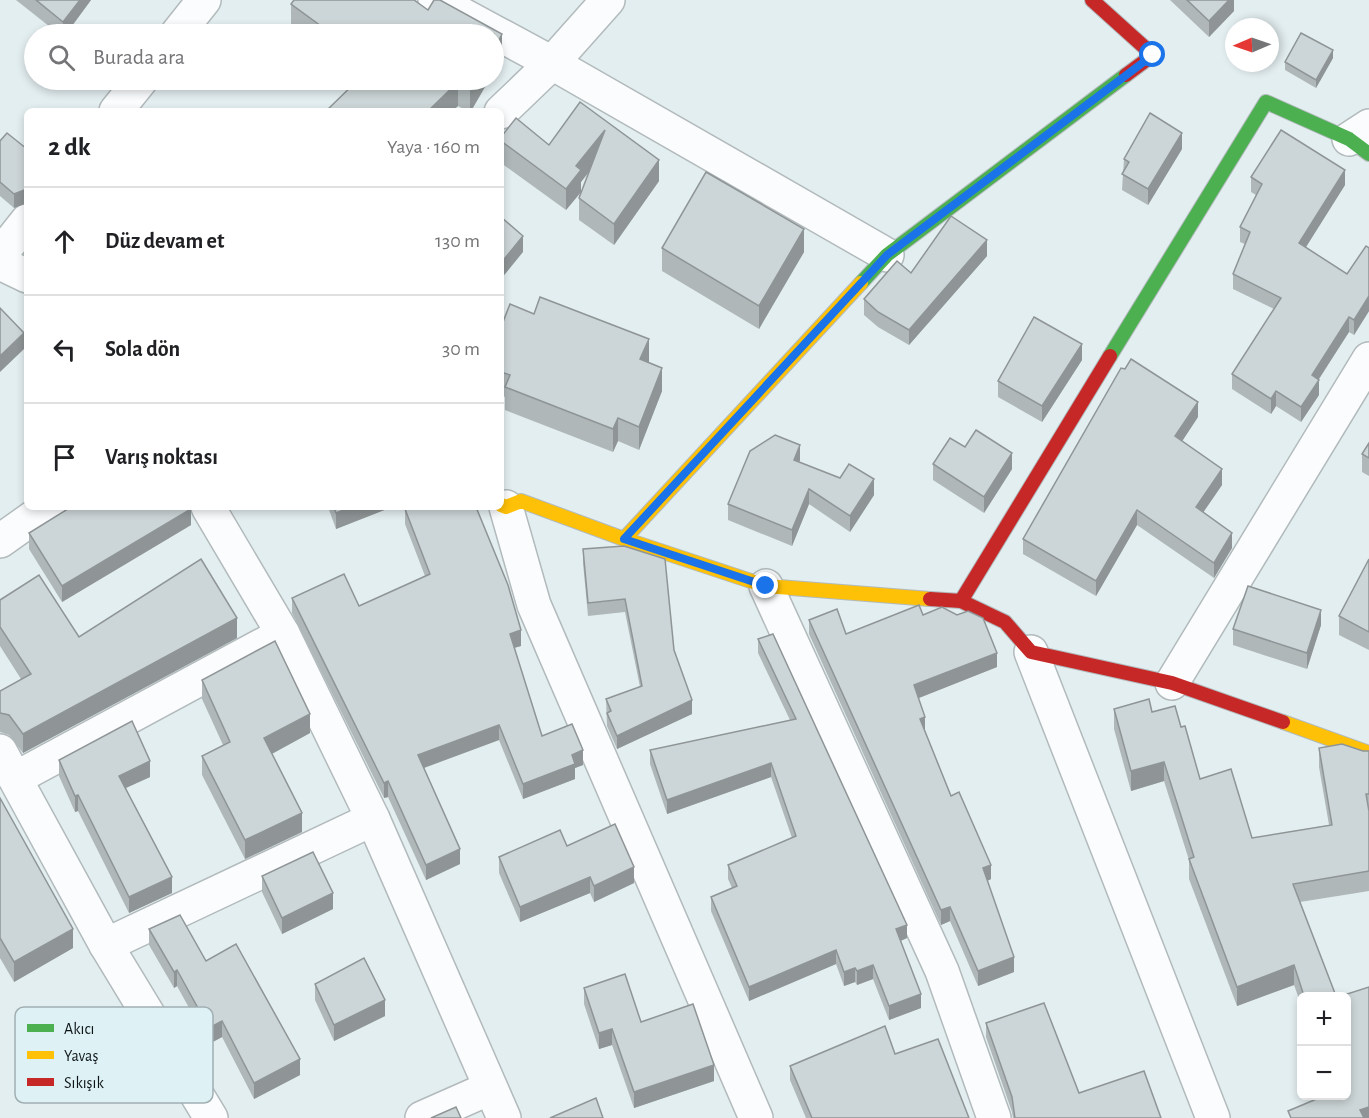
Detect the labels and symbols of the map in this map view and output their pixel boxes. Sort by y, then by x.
north arrow [1225,18,1279,72]
route start [1139,41,1165,67]
route end [752,572,778,598]
legend [15,1007,213,1103]
text: Akıcı [64,1021,94,1037]
text: Yavaş [64,1048,99,1064]
text: Sıkışık [64,1075,104,1091]

